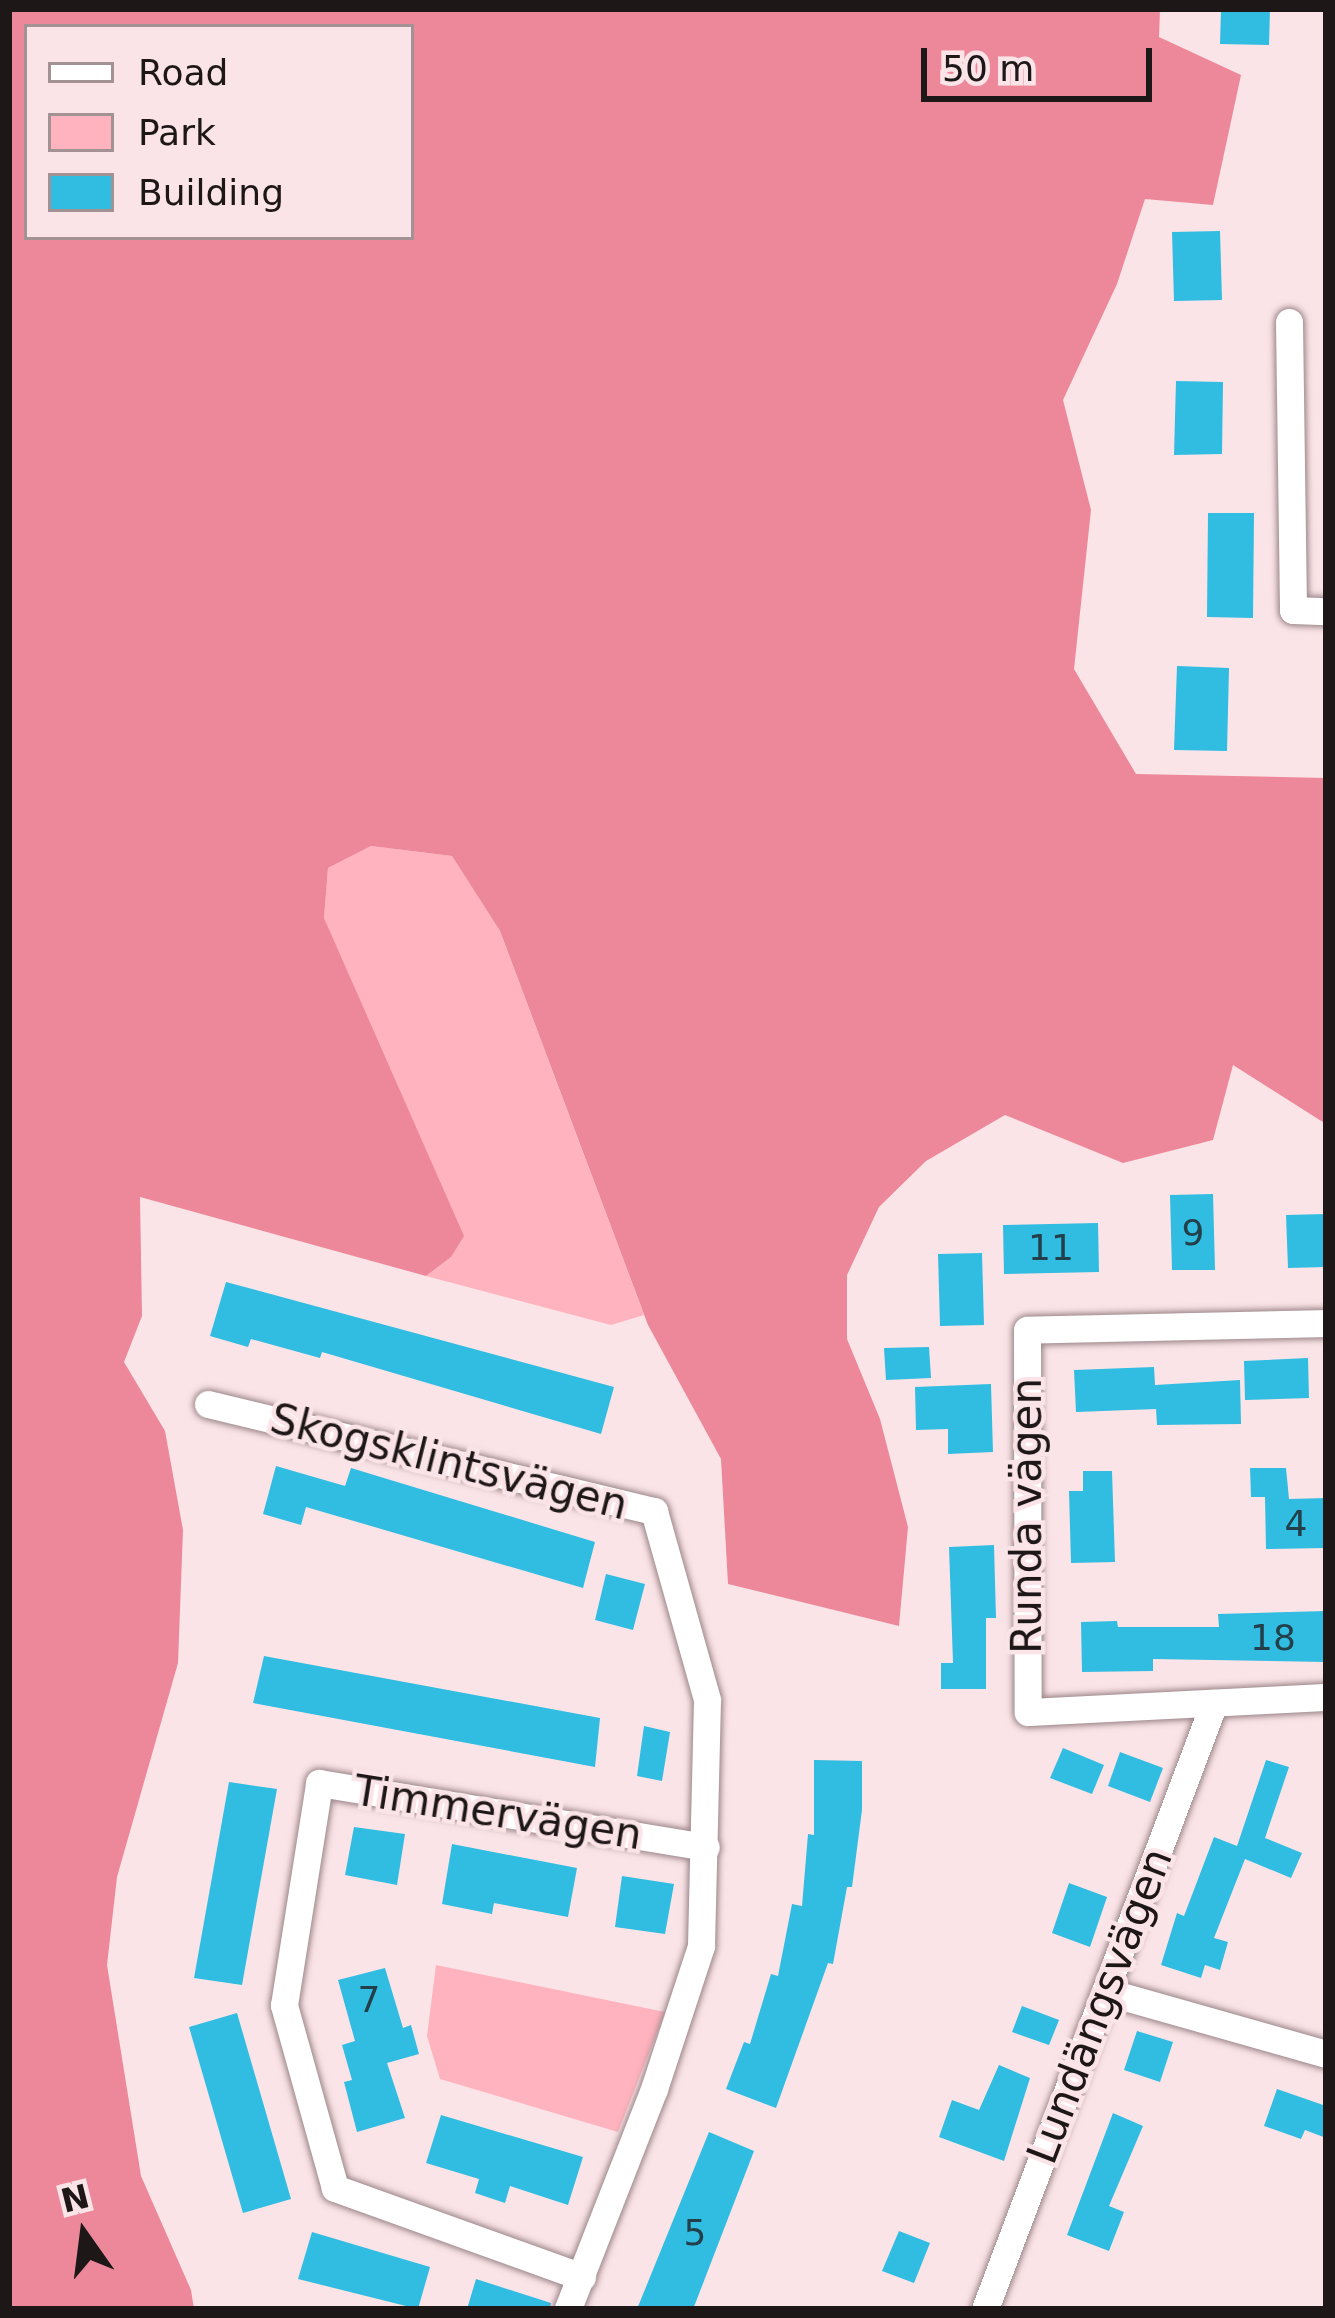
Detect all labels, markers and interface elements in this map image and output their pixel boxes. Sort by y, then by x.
legend [24,24,414,240]
scale bar [927,24,1158,98]
text: 50 m [942,48,1034,89]
text: Road [138,52,228,93]
text: Park [138,112,216,153]
text: Building [138,172,284,213]
house number: 9 [1182,1211,1204,1255]
house number: 11 [1028,1226,1074,1270]
street label: Runda vägen [1002,1378,1052,1654]
street label: Skogsklintsvägen [265,1393,633,1531]
house number: 4 [1285,1502,1307,1546]
house number: 18 [1250,1616,1296,1660]
street label: Timmervägen [351,1765,645,1861]
street label: Lundängsvägen [1017,1841,1183,2171]
house number: 7 [358,1978,380,2022]
north arrow [24,2174,144,2294]
text: N [57,2176,93,2221]
house number: 5 [684,2211,706,2255]

